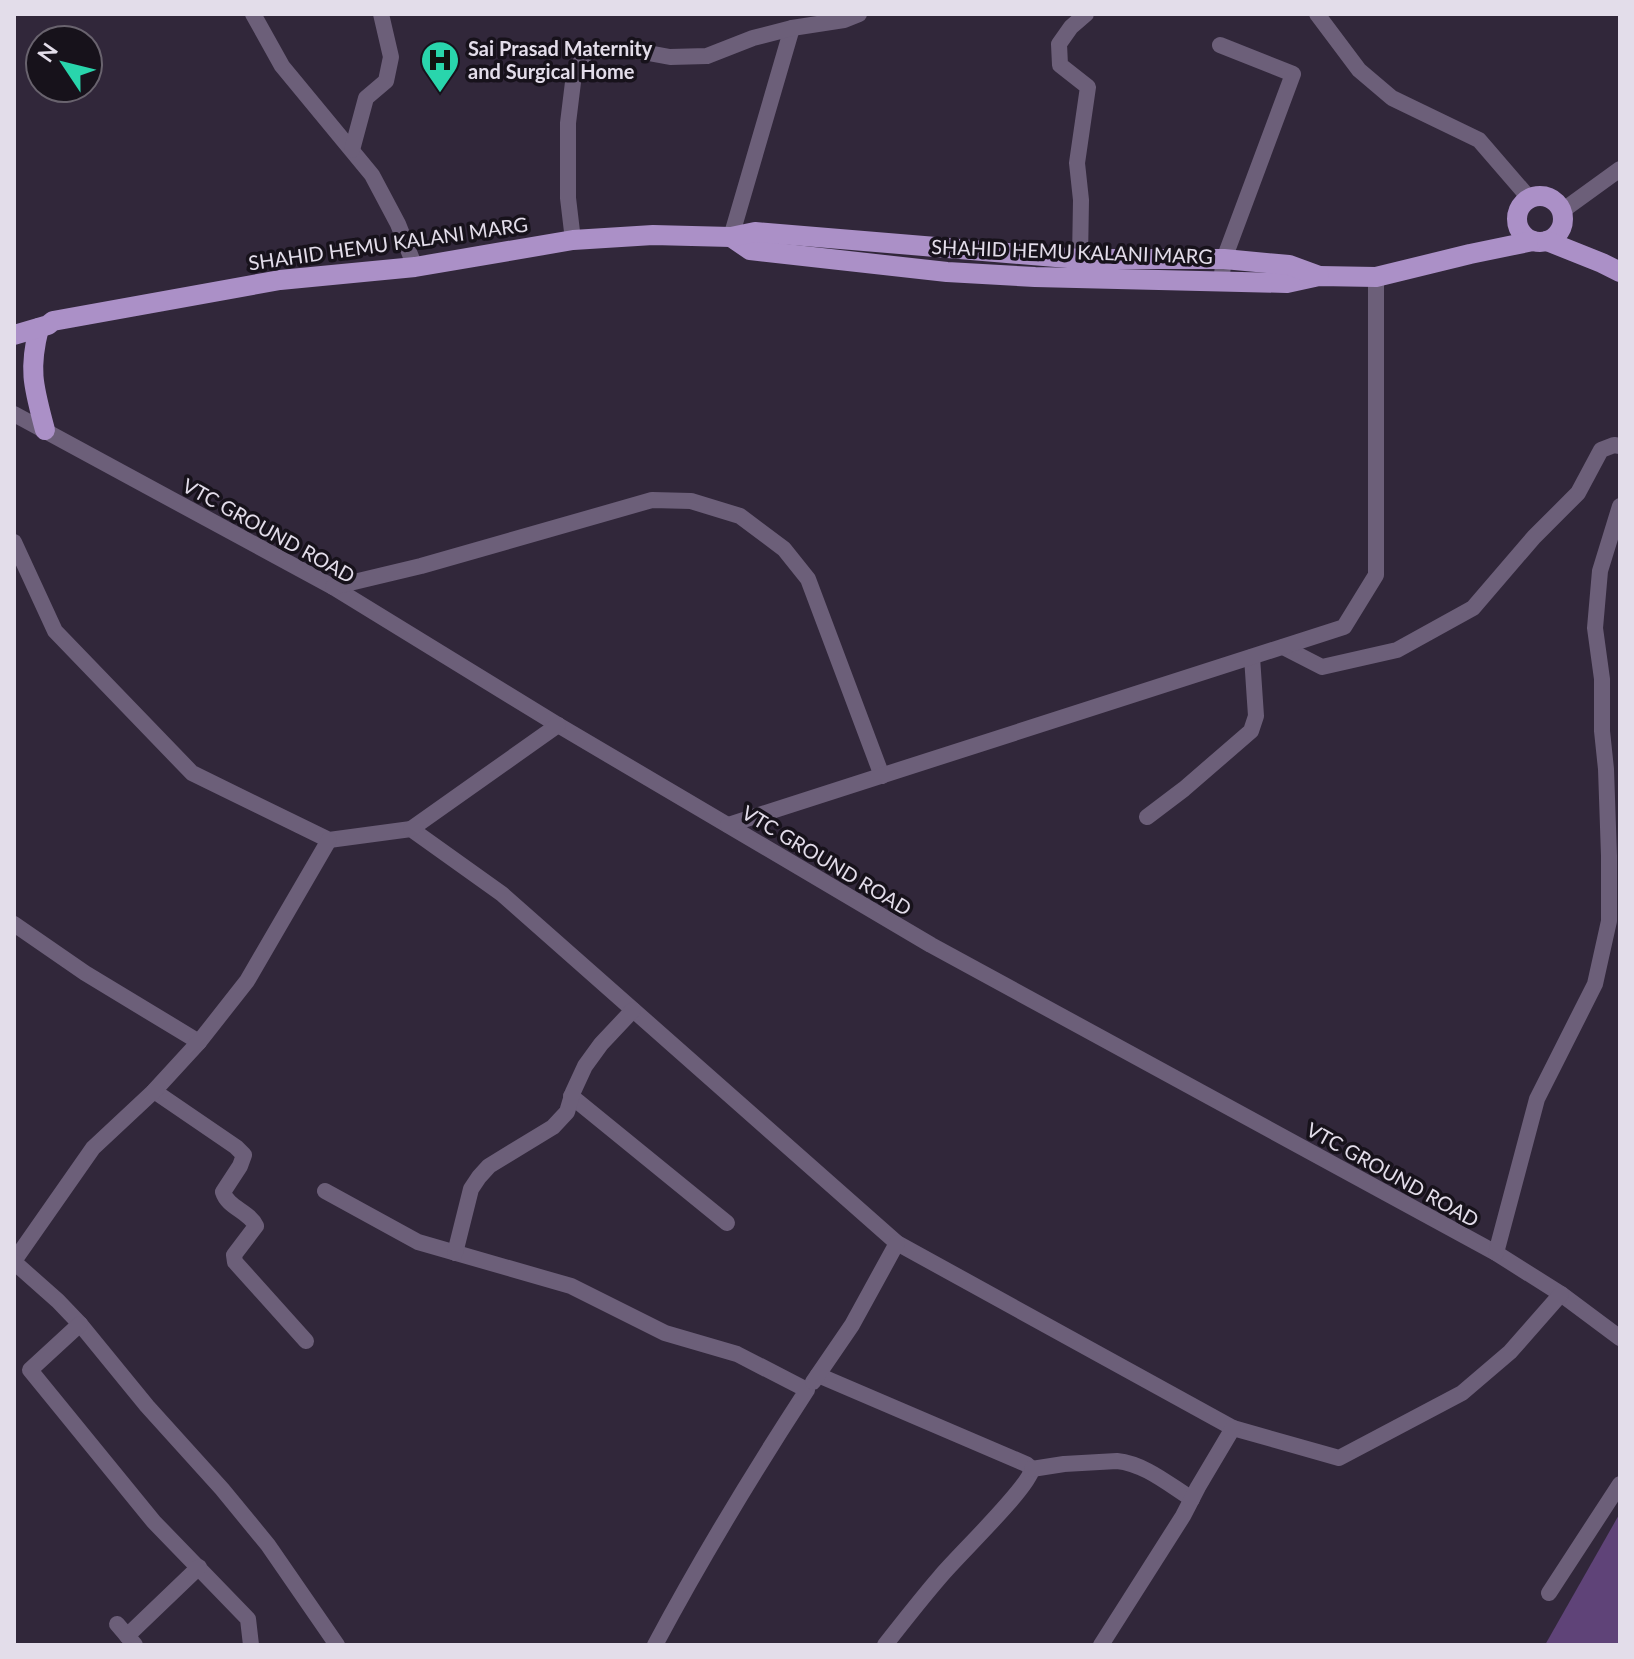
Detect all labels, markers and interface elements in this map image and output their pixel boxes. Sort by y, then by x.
north arrow [24,24,104,104]
place label: Sai Prasad Maternity and Surgical Home [468,36,653,83]
text: N [31,38,63,67]
hospital icon: Sai Prasad Maternity and Surgical Home [419,39,461,94]
street label: SHAHID HEMU KALANI MARG [247,212,529,274]
street label: SHAHID HEMU KALANI MARG [931,234,1213,268]
street label: VTC GROUND ROAD [179,473,359,587]
street label: VTC GROUND ROAD [738,800,916,920]
street label: VTC GROUND ROAD [1303,1117,1483,1231]

